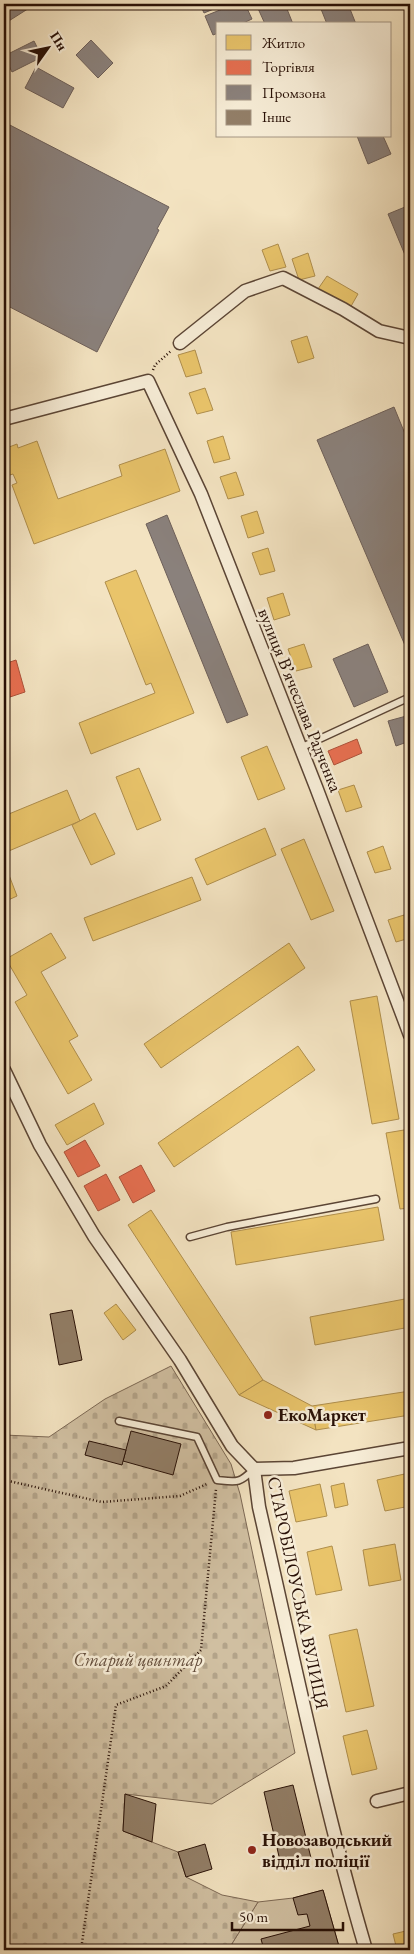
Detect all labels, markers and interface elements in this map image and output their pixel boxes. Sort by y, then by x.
north arrow [22,22,72,72]
legend [216,22,392,138]
text: Пн [46,28,72,54]
text: Житло [261,33,305,52]
text: Торгівля [262,57,315,76]
text: Промзона [262,83,326,102]
text: Інше [262,107,291,126]
street label: вулиця Вʼячеслава Радченка [253,604,348,796]
place label: ЕкоМаркет [278,1403,366,1426]
marker: ЕкоМаркет [262,1409,274,1421]
street label: СТАРОБІЛОУСЬКА ВУЛИЦЯ [263,1474,334,1711]
park label: Старий цвинтар [73,1648,203,1672]
place label: Новозаводський відділ поліції [262,1828,392,1872]
marker: Новозаводський відділ поліції [246,1844,258,1856]
scale bar [232,1899,343,1931]
text: 50 m [239,1907,268,1926]

